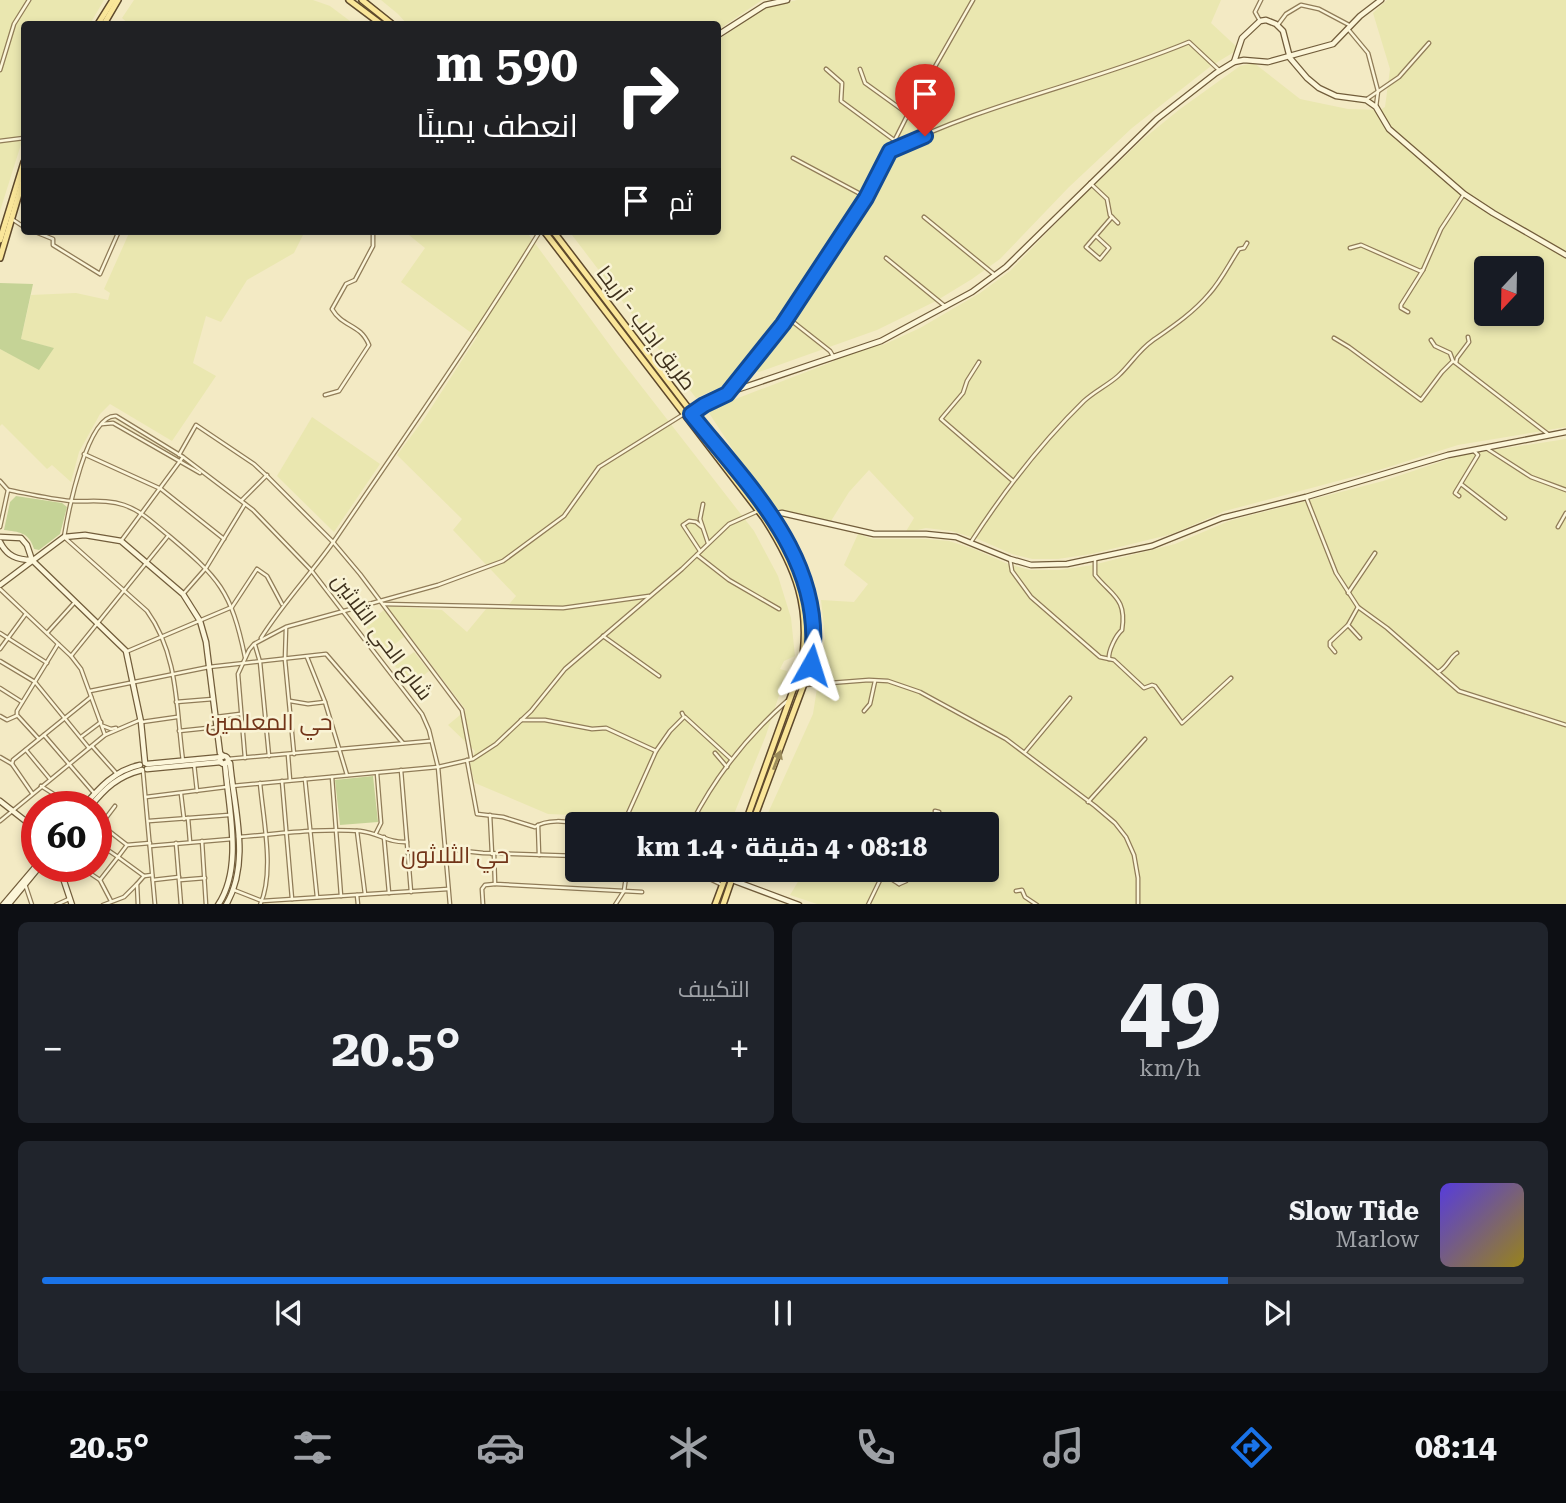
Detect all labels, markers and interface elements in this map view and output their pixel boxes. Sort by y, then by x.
text: 590 m [436,36,578,93]
icon: right [602,49,693,140]
pin [895,64,955,136]
icon: arrive [906,75,944,113]
text: انعطف يمينًا [416,107,578,145]
icon: arrive [617,182,655,220]
text: ثم [669,187,693,217]
north arrow [1474,256,1544,326]
map controls [1474,256,1544,326]
street label: طريق إدلب - أريحا [591,261,701,395]
street label: شارع الحي الثلاثين [323,569,437,707]
position arrow [774,628,848,702]
district label: حي المعلمين [205,709,333,740]
one-way arrow [771,750,782,771]
speed limit sign: 60 [21,791,112,882]
text: 08:18 · 4 دقيقة · 1.4 km [637,832,927,862]
district label: حي الثلاثون [401,842,509,873]
text: 49 [1119,956,1221,1062]
text: التكييف [678,976,750,1003]
text: 20.5° [331,1018,461,1079]
text: − [42,1027,63,1071]
text: + [729,1027,750,1071]
text: km/h [1139,1055,1201,1082]
text: Slow Tide [1289,1196,1419,1226]
text: Marlow [1336,1226,1419,1253]
icon: previous [270,1294,308,1332]
icon: pause [764,1294,802,1332]
icon: next [1258,1294,1296,1332]
icon: filters [288,1423,337,1472]
icon: car [476,1423,525,1472]
icon: climate [664,1423,713,1472]
icon: phone [851,1423,900,1472]
icon: music [1039,1423,1088,1472]
icon: directions [1227,1423,1276,1472]
text: 20.5° [69,1428,149,1466]
text: 08:14 [1415,1428,1497,1466]

